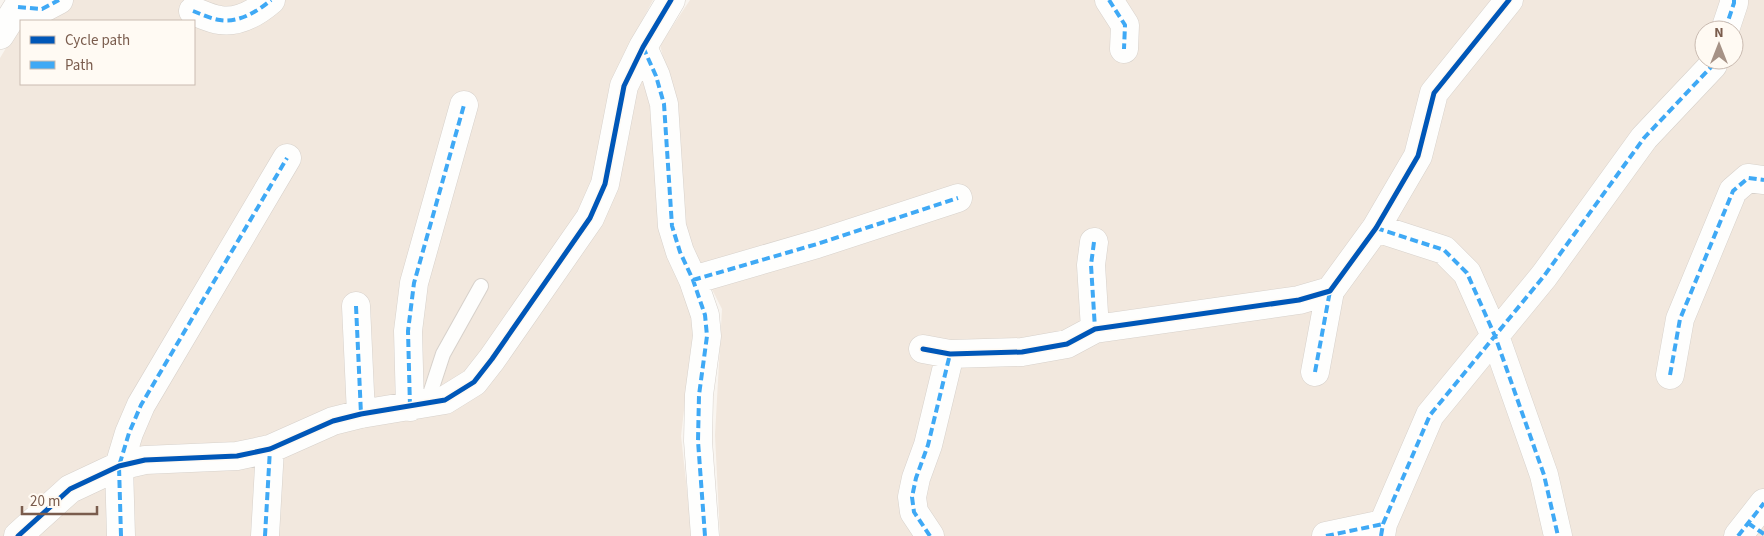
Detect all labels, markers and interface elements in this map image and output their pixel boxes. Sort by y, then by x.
legend [20,20,195,85]
north arrow [1694,20,1744,70]
text: N [1714,23,1724,43]
text: Cycle path [65,30,130,51]
text: Path [65,55,93,76]
scale bar [22,484,98,516]
text: 20 m [30,491,60,512]

